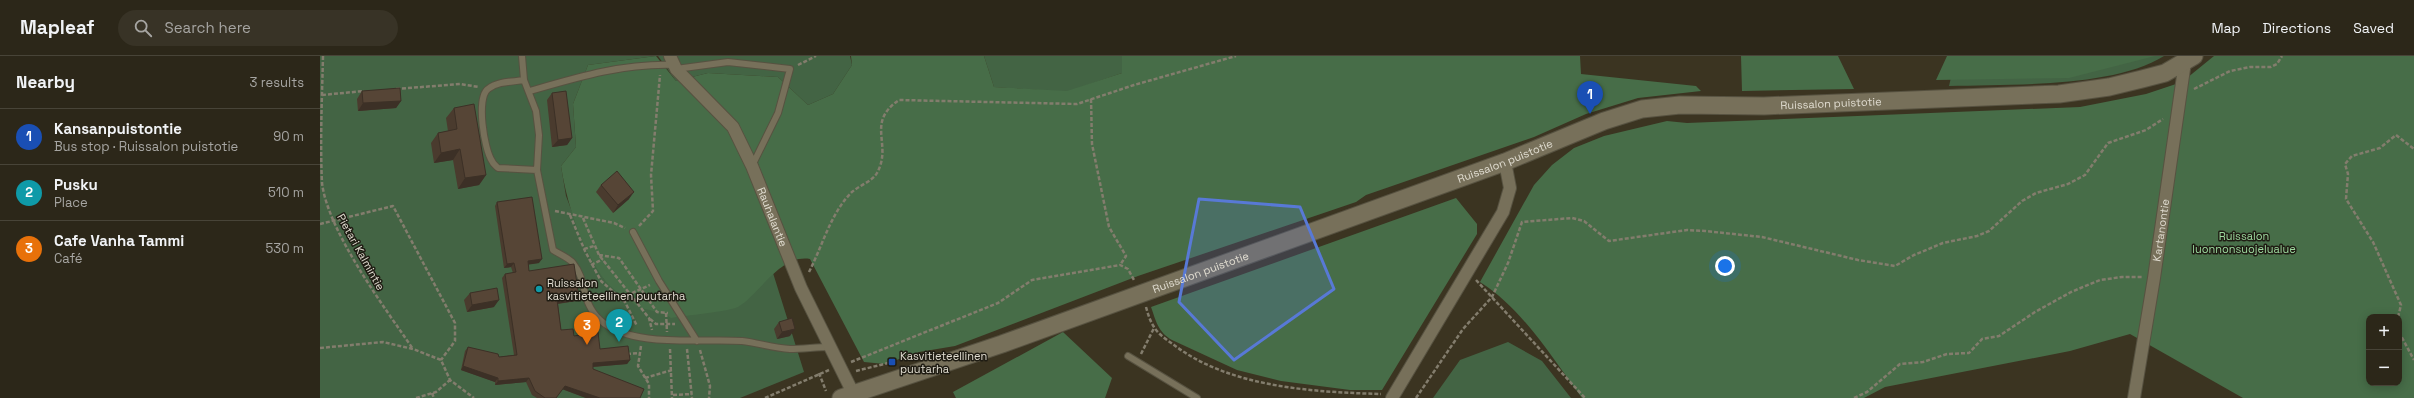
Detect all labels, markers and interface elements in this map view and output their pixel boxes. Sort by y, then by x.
search box [118,10,398,46]
text: Mapleaf [20,15,94,40]
icon: search [132,17,154,39]
text: Search here [164,18,251,37]
text: Map [2211,19,2241,37]
text: Directions [2263,19,2331,37]
text: Saved [2353,19,2394,37]
text: Nearby [16,71,75,93]
text: 3 results [250,74,304,91]
pin: 1 [1577,81,1603,114]
street label: Ruissalon puistotie [1780,94,1882,112]
text: Kansanpuistontie [54,119,182,138]
text: 1 [26,128,32,145]
text: 90 m [273,128,304,145]
street label: Ruissalon puistotie [1455,136,1555,186]
text: Bus stop · Ruissalon puistotie [54,138,238,155]
text: Pusku [54,175,98,194]
text: 2 [25,184,33,201]
text: 510 m [268,184,304,201]
street label: Rauhalantie [754,185,791,249]
text: Place [54,194,88,211]
street label: Kartanontie [2149,198,2172,262]
street label: Pietari Kalmintie [334,211,388,293]
park label: Ruissalon luonnonsuojelualue [2192,229,2296,256]
text: Cafe Vanha Tammi [54,231,184,250]
text: 3 [25,240,33,257]
text: 530 m [266,240,304,257]
street label: Ruissalon puistotie [1151,248,1251,296]
text: Café [54,250,83,267]
your location [1715,256,1735,276]
place label: Ruissalon kasvitieteellinen puutarha [547,276,686,303]
marker: Ruissalon kasvitieteellinen puutarha [534,284,544,294]
pin: 2 [606,309,632,342]
pin: 3 [574,312,600,345]
map controls [2366,314,2402,386]
button: + [2366,314,2402,350]
place label: Kasvitieteellinen puutarha [900,349,987,376]
button: − [2366,350,2402,386]
marker: Kasvitieteellinen puutarha [887,357,897,367]

